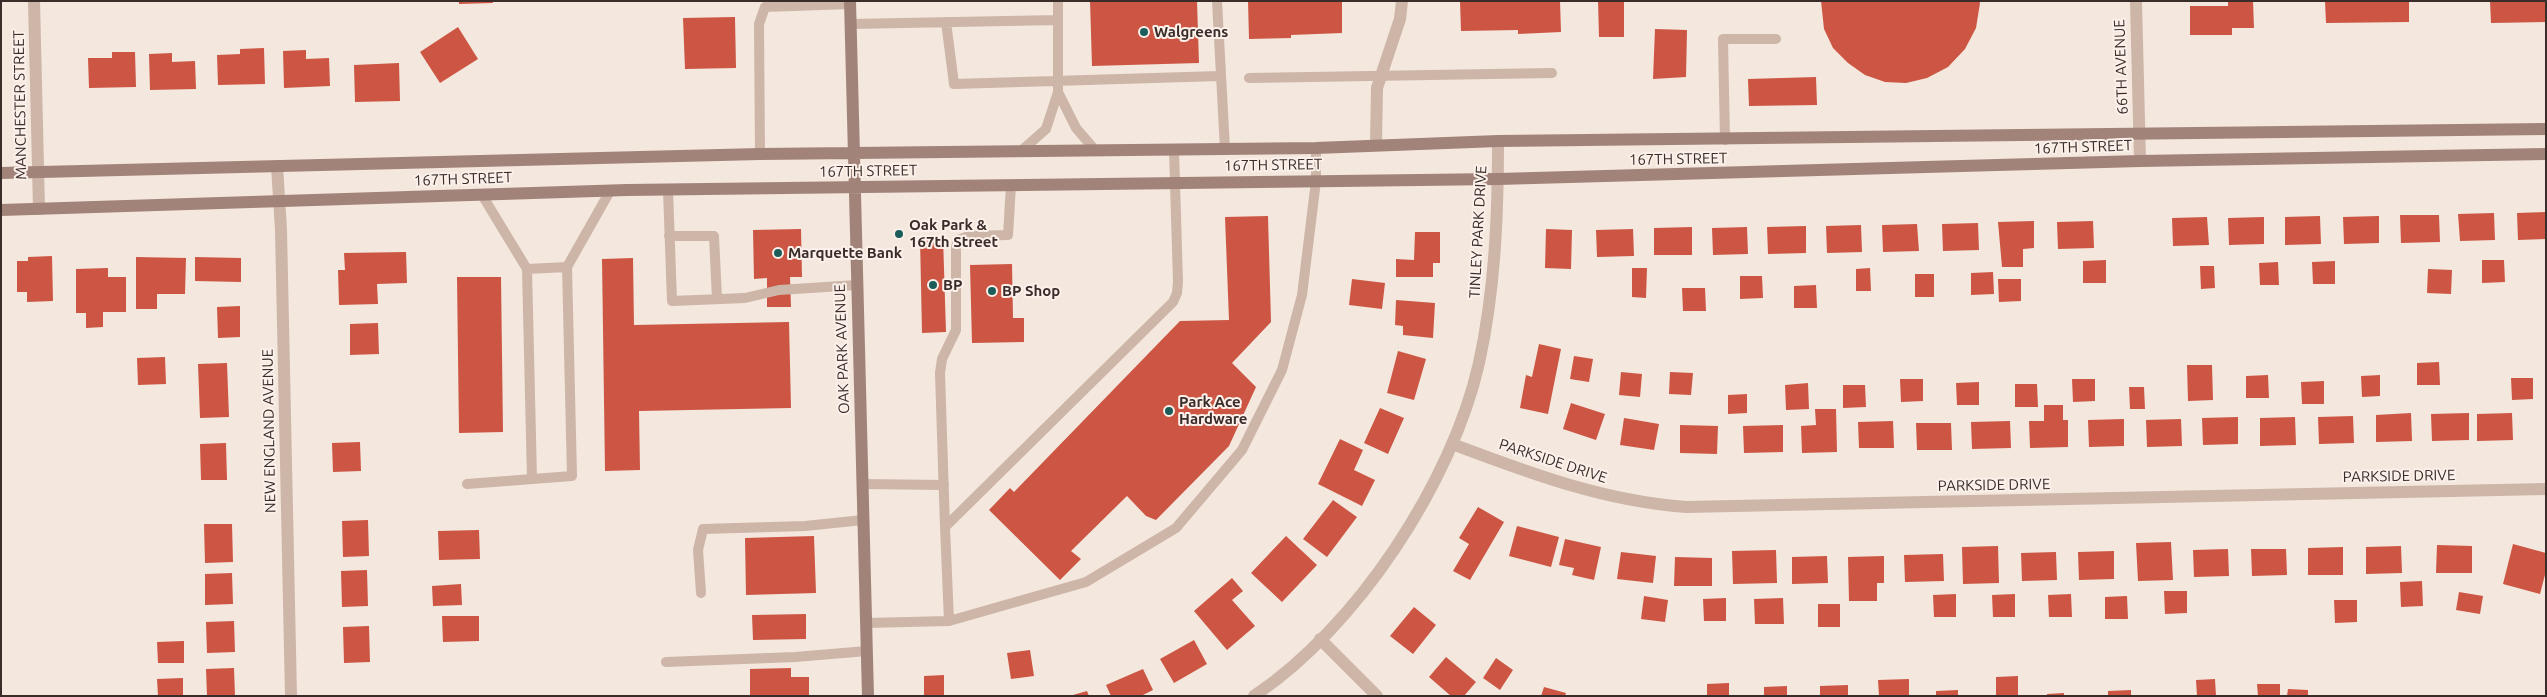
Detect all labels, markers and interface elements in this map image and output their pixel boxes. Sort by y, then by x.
street label: 66TH AVENUE [2110,19,2132,115]
place label: Walgreens [1154,23,1228,41]
marker: Walgreens [1138,26,1150,38]
street label: MANCHESTER STREET [10,30,30,180]
street label: 167TH STREET [2034,136,2132,158]
street label: 167TH STREET [1629,149,1727,169]
street label: 167TH STREET [1224,155,1322,175]
street label: 167TH STREET [819,161,917,181]
street label: TINLEY PARK DRIVE [1466,165,1490,299]
street label: 167TH STREET [414,168,512,190]
place label: Oak Park & 167th Street [909,216,998,251]
marker: Oak Park & 167th Street [893,228,905,240]
place label: Marquette Bank [788,244,902,262]
marker: Marquette Bank [772,247,784,259]
place label: BP [943,276,962,294]
marker: BP [927,279,939,291]
place label: BP Shop [1002,282,1060,300]
street label: OAK PARK AVENUE [831,284,853,414]
marker: BP Shop [986,285,998,297]
street label: NEW ENGLAND AVENUE [259,349,279,513]
place label: Park Ace Hardware [1179,393,1248,428]
marker: Park Ace Hardware [1163,405,1175,417]
street label: PARKSIDE DRIVE [1497,435,1609,487]
street label: PARKSIDE DRIVE [2343,466,2455,486]
street label: PARKSIDE DRIVE [1938,475,2050,495]

